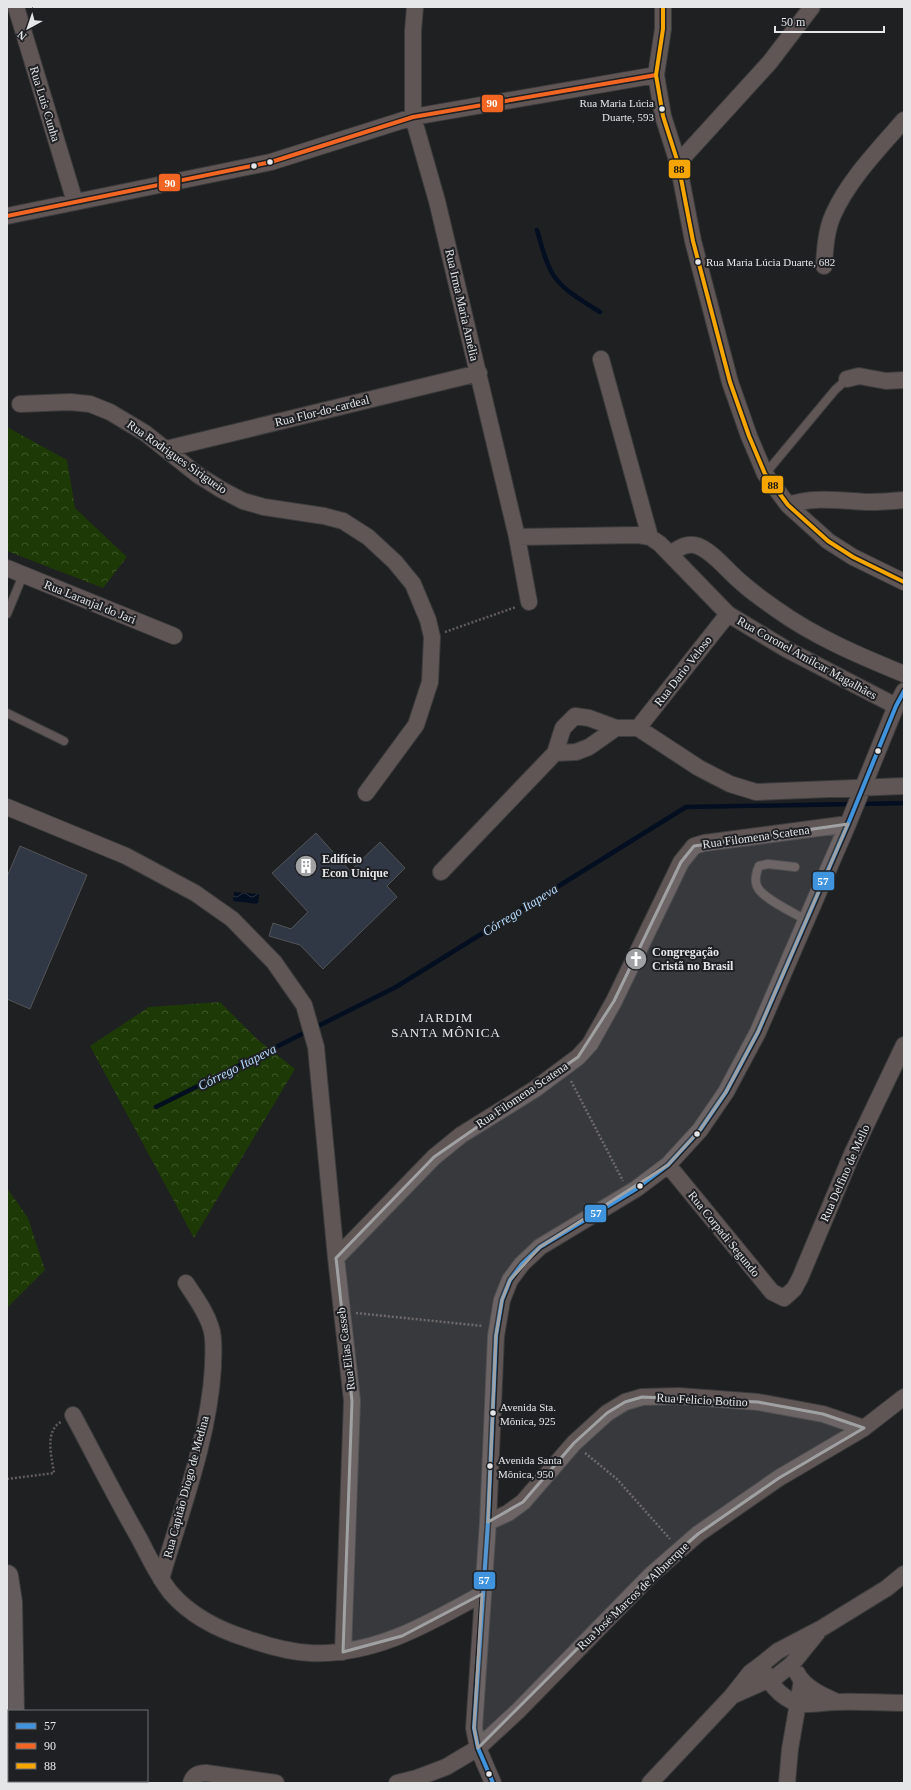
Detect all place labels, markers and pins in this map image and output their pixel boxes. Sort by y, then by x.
place label: Rua Maria Lúcia Duarte, 593 [579,97,654,123]
marker: Rua Maria Lúcia Duarte, 593 [657,104,667,114]
unlabelled marker [265,157,275,167]
unlabelled marker [249,161,259,171]
place label: Rua Maria Lúcia Duarte, 682 [706,256,835,268]
marker: Rua Maria Lúcia Duarte, 682 [693,257,703,267]
unlabelled marker [873,746,883,756]
place label: Edifício Econ Unique [322,852,389,880]
building icon: Edifício Econ Unique [293,853,319,879]
place label: Congregação Cristã no Brasil [652,945,734,973]
church icon: Congregação Cristã no Brasil [623,946,649,972]
unlabelled marker [692,1129,702,1139]
unlabelled marker [635,1181,645,1191]
place label: Avenida Sta. Mônica, 925 [500,1401,556,1427]
marker: Avenida Sta. Mônica, 925 [488,1408,498,1418]
place label: Avenida Santa Mônica, 950 [498,1454,562,1480]
marker: Avenida Santa Mônica, 950 [485,1461,495,1471]
unlabelled marker [484,1769,494,1779]

